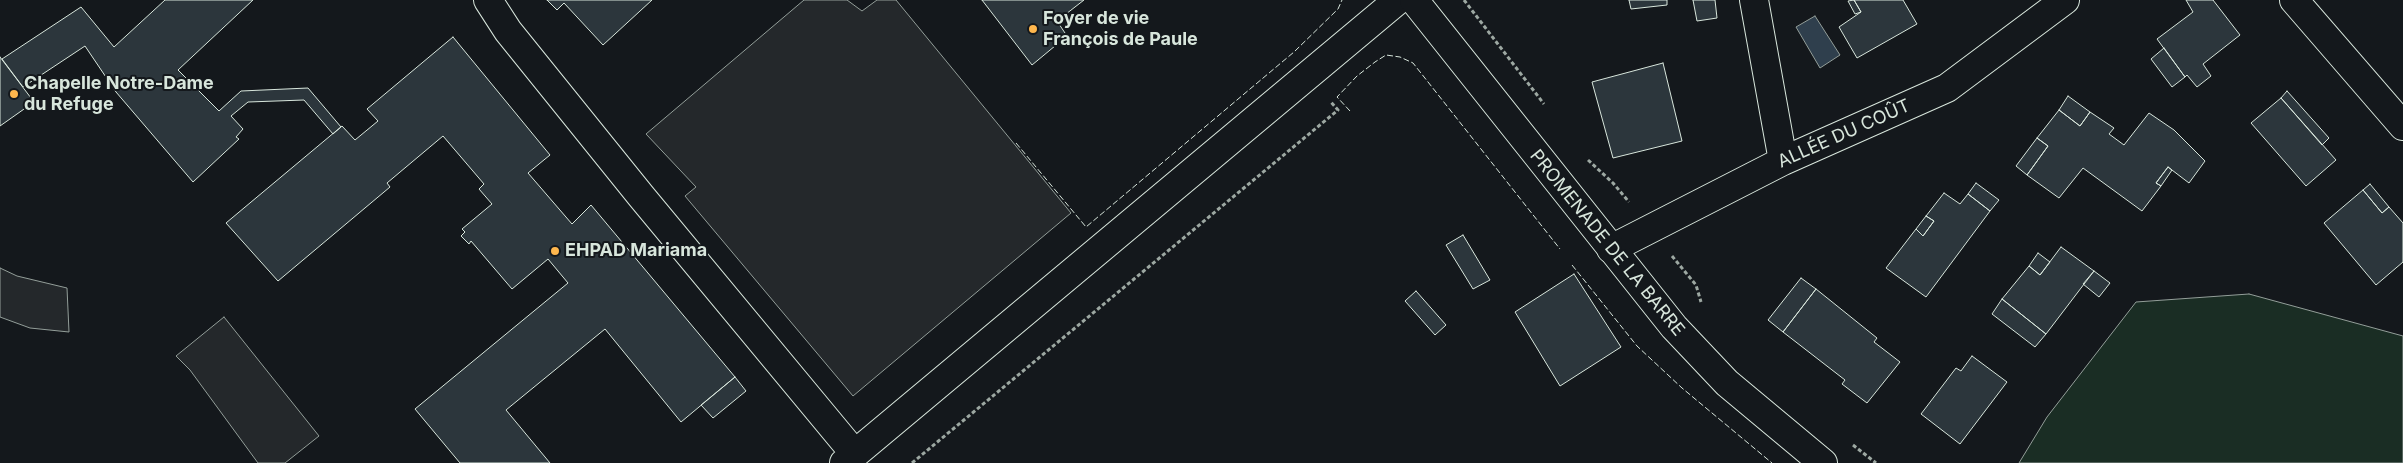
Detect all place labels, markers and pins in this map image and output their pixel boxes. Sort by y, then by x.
place label: Foyer de vie François de Paule [1043,8,1198,50]
marker: Foyer de vie François de Paule [1027,23,1039,35]
place label: Chapelle Notre-Dame du Refuge [24,73,214,116]
marker: Chapelle Notre-Dame du Refuge [8,88,20,100]
place label: EHPAD Mariama [565,240,707,262]
marker: EHPAD Mariama [549,245,561,257]

